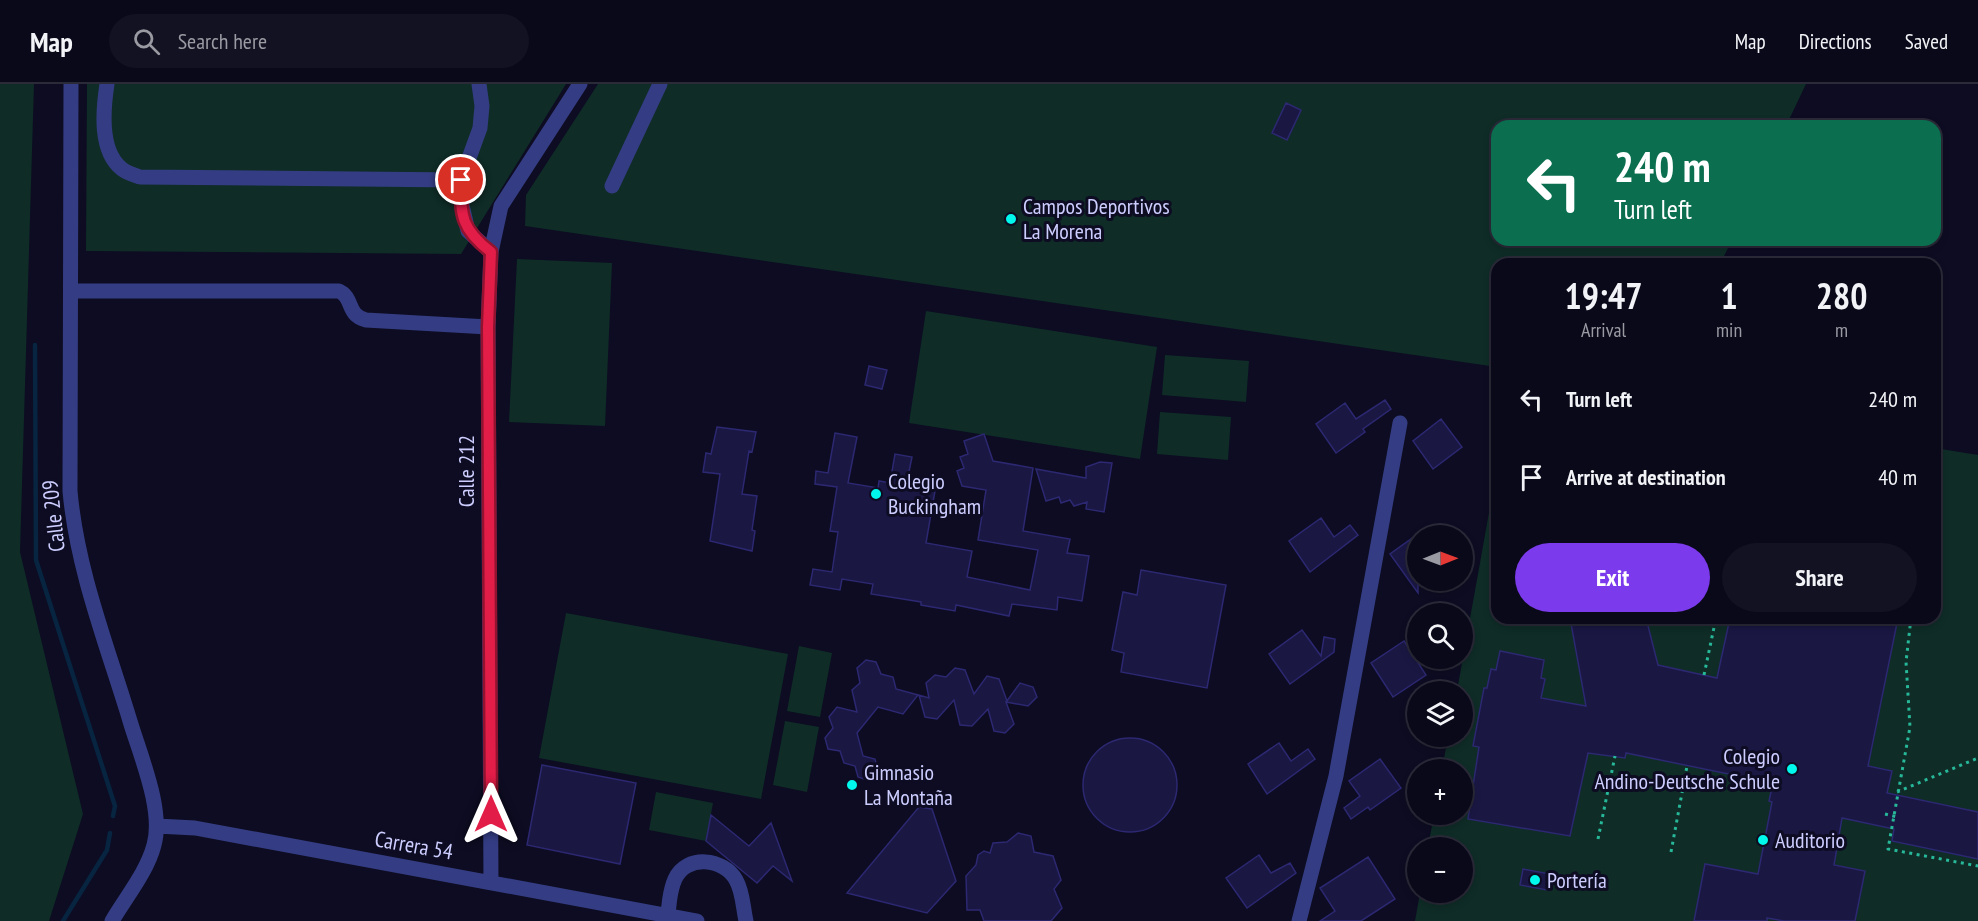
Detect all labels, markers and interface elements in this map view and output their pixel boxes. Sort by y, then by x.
search box [109,14,529,68]
text: Map [30,23,73,60]
icon: search [130,25,163,58]
text: Search here [178,27,267,55]
text: Map [1735,28,1766,55]
text: Directions [1799,28,1872,55]
text: Saved [1905,28,1948,55]
text: 240 m [1614,139,1711,194]
icon: left [1515,144,1593,222]
pin [435,154,486,205]
icon: arrive [444,163,477,196]
place label: Campos Deportivos La Morena [1023,192,1170,245]
text: Turn left [1614,192,1692,226]
marker: Campos Deportivos La Morena [1004,212,1018,226]
text: 19:47 [1565,272,1642,319]
text: 1 [1720,272,1738,319]
text: 280 [1816,272,1867,319]
text: Arrival [1581,317,1626,343]
text: min [1716,317,1742,343]
text: m [1835,317,1848,343]
icon: left [1515,383,1548,416]
text: Turn left [1566,385,1632,413]
text: 240 m [1868,385,1917,413]
street label: Calle 212 [452,435,480,507]
icon: arrive [1515,461,1548,494]
text: Arrive at destination [1566,463,1726,491]
text: 40 m [1878,463,1917,491]
place label: Colegio Buckingham [888,467,981,520]
street label: Calle 209 [35,479,71,553]
marker: Colegio Buckingham [869,487,883,501]
north arrow [1407,525,1473,591]
map controls [1407,525,1473,903]
button: Exit [1515,543,1710,612]
button: Share [1722,543,1917,612]
button: search [1407,603,1473,669]
button: layers [1407,681,1473,747]
place label: Colegio Andino-Deutsche Schule [1594,742,1780,795]
place label: Gimnasio La Montaña [864,758,953,811]
button: + [1407,759,1473,825]
marker: Colegio Andino-Deutsche Schule [1785,762,1799,776]
marker: Gimnasio La Montaña [845,778,859,792]
position arrow [459,782,523,846]
street label: Carrera 54 [373,824,455,866]
place label: Auditorio [1775,826,1845,854]
marker: Auditorio [1756,833,1770,847]
button: − [1407,837,1473,903]
place label: Portería [1547,866,1607,894]
marker: Portería [1528,873,1542,887]

